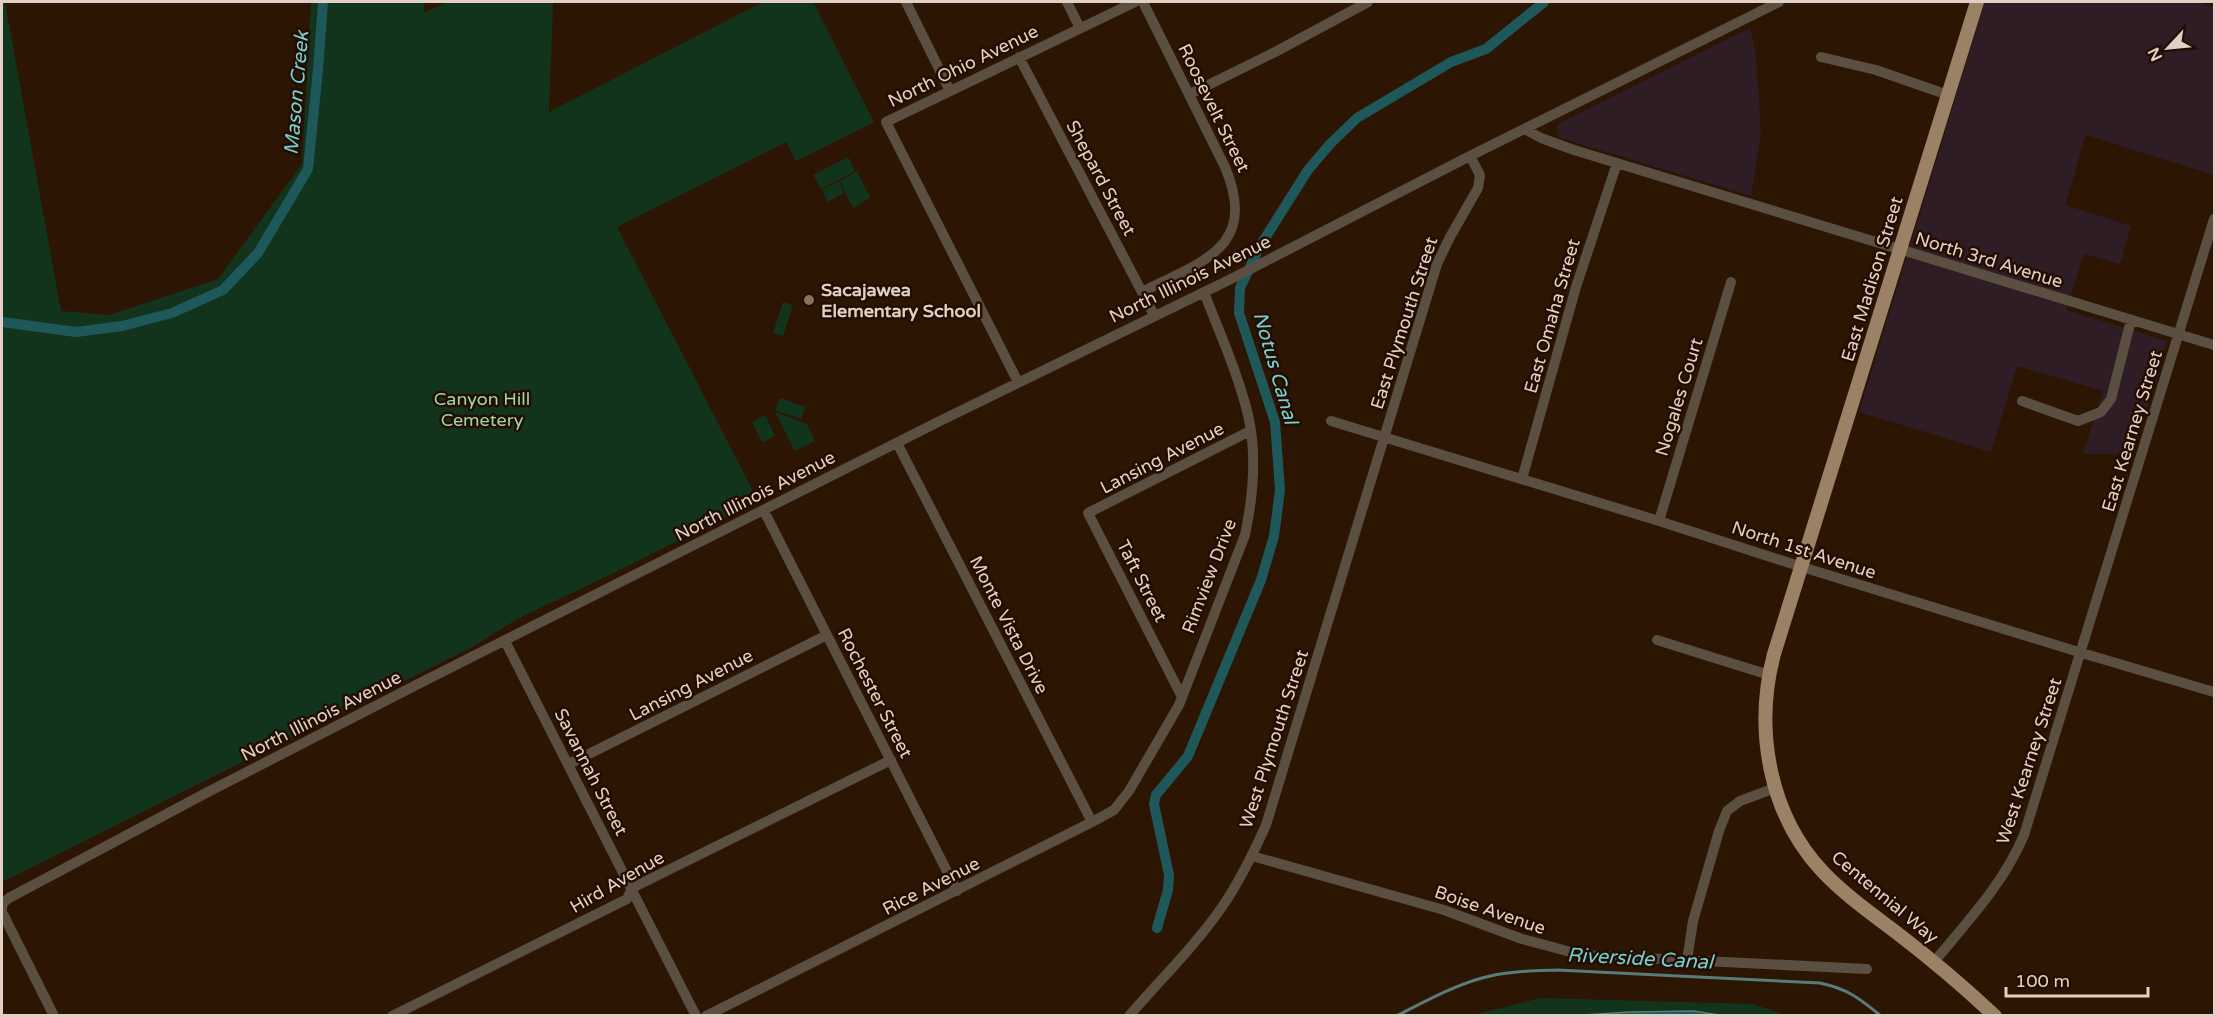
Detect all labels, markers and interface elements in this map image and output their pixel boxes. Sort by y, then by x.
north arrow [2138,18,2198,78]
street label: North Ohio Avenue [884,20,1042,112]
water label: Mason Creek [280,28,315,156]
street label: Roosevelt Street [1173,40,1255,176]
text: N [2144,44,2167,64]
street label: Shepard Street [1061,116,1141,240]
street label: East Madison Street [1836,194,1908,364]
street label: North 3rd Avenue [1913,227,2065,293]
street label: North Illinois Avenue [1106,230,1274,328]
street label: East Plymouth Street [1366,234,1442,412]
street label: East Omaha Street [1519,236,1585,396]
place label: Sacajawea Elementary School [821,279,981,322]
marker: Sacajawea Elementary School [802,293,816,307]
water label: Notus Canal [1247,309,1303,429]
street label: Nogales Court [1651,335,1707,459]
street label: East Kearney Street [2097,347,2167,514]
park label: Canyon Hill Cemetery [434,388,530,431]
street label: Lansing Avenue [1096,417,1228,499]
street label: North Illinois Avenue [671,446,839,546]
street label: Rimview Drive [1177,516,1241,636]
street label: North 1st Avenue [1729,516,1879,584]
street label: Taft Street [1112,536,1172,626]
street label: Monte Vista Drive [965,552,1053,698]
street label: Rochester Street [833,624,917,762]
street label: Lansing Avenue [625,644,757,726]
street label: West Plymouth Street [1235,647,1313,831]
street label: North Illinois Avenue [237,666,405,766]
street label: West Kearney Street [1992,675,2066,847]
street label: Savannah Street [549,705,633,839]
street label: Hird Avenue [566,846,668,918]
street label: Centennial Way [1827,846,1943,948]
street label: Rice Avenue [879,852,983,920]
street label: Boise Avenue [1432,881,1548,939]
water label: Riverside Canal [1567,943,1716,975]
scale bar [2006,960,2148,998]
text: 100 m [2015,970,2070,992]

